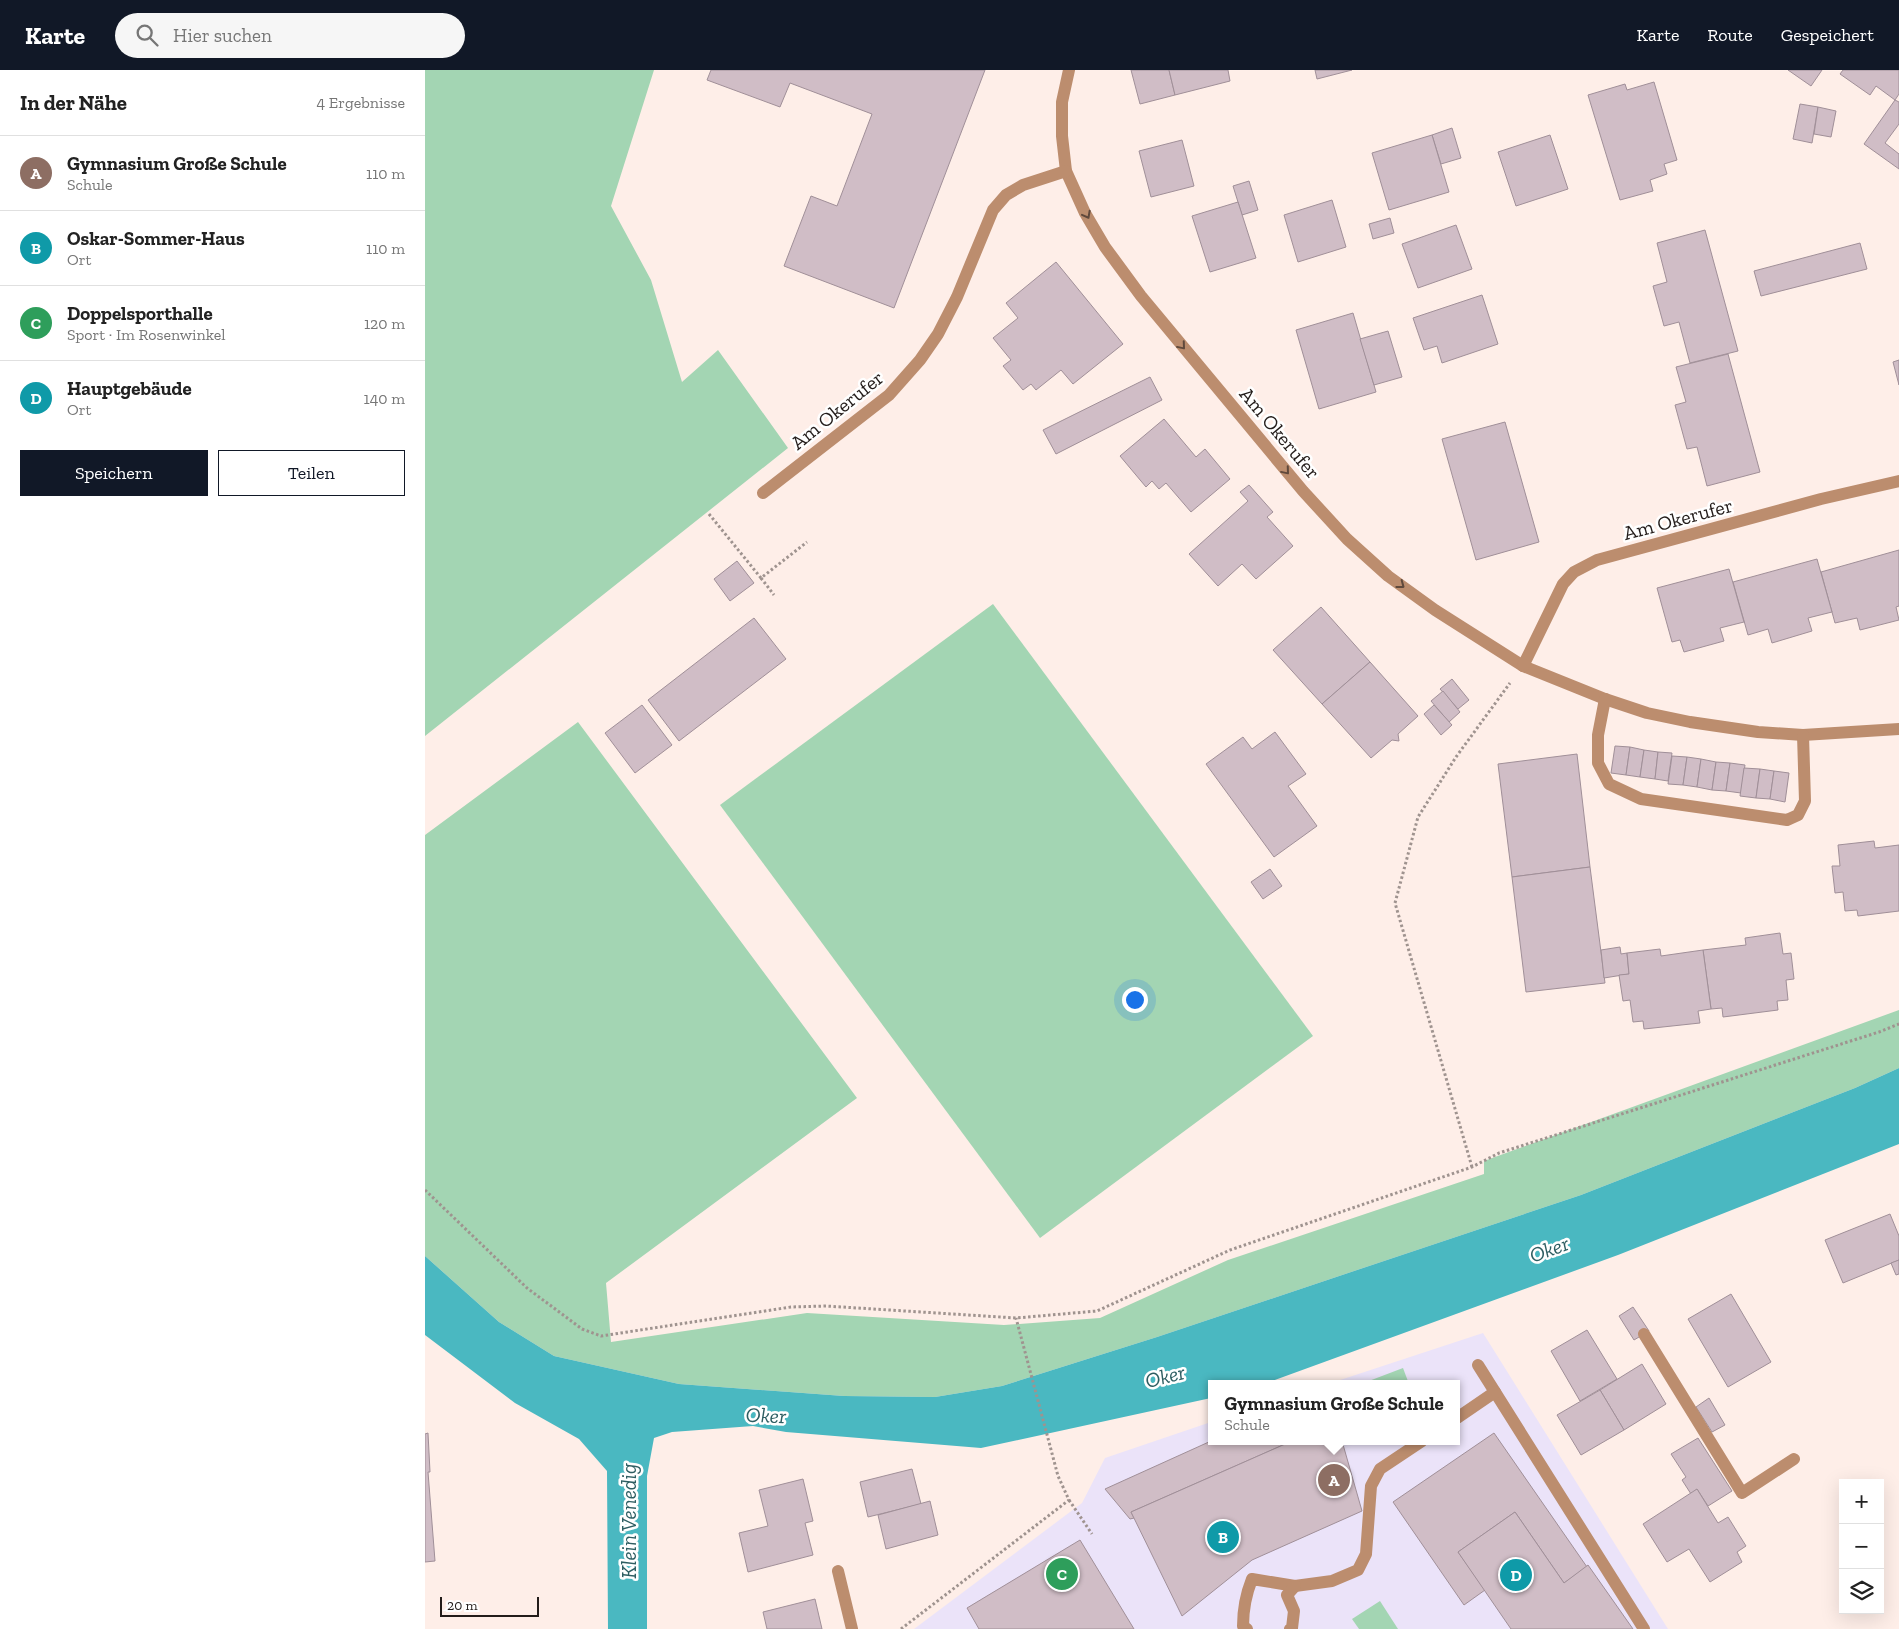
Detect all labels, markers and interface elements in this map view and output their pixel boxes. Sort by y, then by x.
search box [115,13,465,58]
text: Karte [25,21,85,50]
icon: search [133,21,161,49]
text: Hier suchen [173,24,272,47]
text: Karte [1636,24,1679,46]
text: Route [1707,24,1753,46]
text: Gespeichert [1781,24,1874,46]
text: In der Nähe [20,90,127,115]
text: 4 Ergebnisse [317,93,405,112]
text: Gymnasium Große Schule [67,152,287,175]
text: A [31,164,42,183]
text: 110 m [366,164,405,183]
text: Schule [67,175,113,194]
one-way arrow [1080,210,1090,219]
text: Oskar-Sommer-Haus [67,227,245,250]
text: B [31,239,41,258]
text: 110 m [366,239,405,258]
text: Ort [67,250,91,269]
text: Doppelsporthalle [67,302,213,325]
text: C [31,314,41,333]
text: 120 m [364,314,405,333]
text: Sport · Im Rosenwinkel [67,325,226,344]
one-way arrow [1177,340,1185,349]
street label: Am Okerufer [786,365,888,455]
text: Hauptgebäude [67,377,192,400]
street label: Am Okerufer [1235,382,1325,484]
text: D [30,389,42,408]
text: 140 m [364,389,405,408]
text: Ort [67,400,91,419]
button: Speichern [20,450,208,496]
button: Teilen [218,450,405,496]
one-way arrow [1281,465,1289,474]
street label: Am Okerufer [1621,493,1735,545]
one-way arrow [1395,579,1405,588]
your location [1122,987,1148,1013]
water label: Oker [1526,1230,1573,1268]
water label: Oker [1142,1359,1188,1393]
popup [1208,1380,1460,1445]
text: Gymnasium Große Schule [1224,1392,1444,1415]
water label: Oker [745,1402,787,1428]
text: Schule [1224,1415,1270,1434]
pin: A [1318,1461,1350,1499]
water label: Klein Venedig [616,1463,641,1579]
map controls [1839,1479,1884,1614]
button: + [1839,1479,1884,1524]
pin: B [1207,1518,1239,1556]
button: − [1839,1524,1884,1569]
pin: C [1046,1555,1078,1593]
pin: D [1500,1556,1532,1594]
button: layers [1839,1569,1884,1614]
scale bar [440,1594,539,1617]
text: 20 m [447,1597,478,1614]

